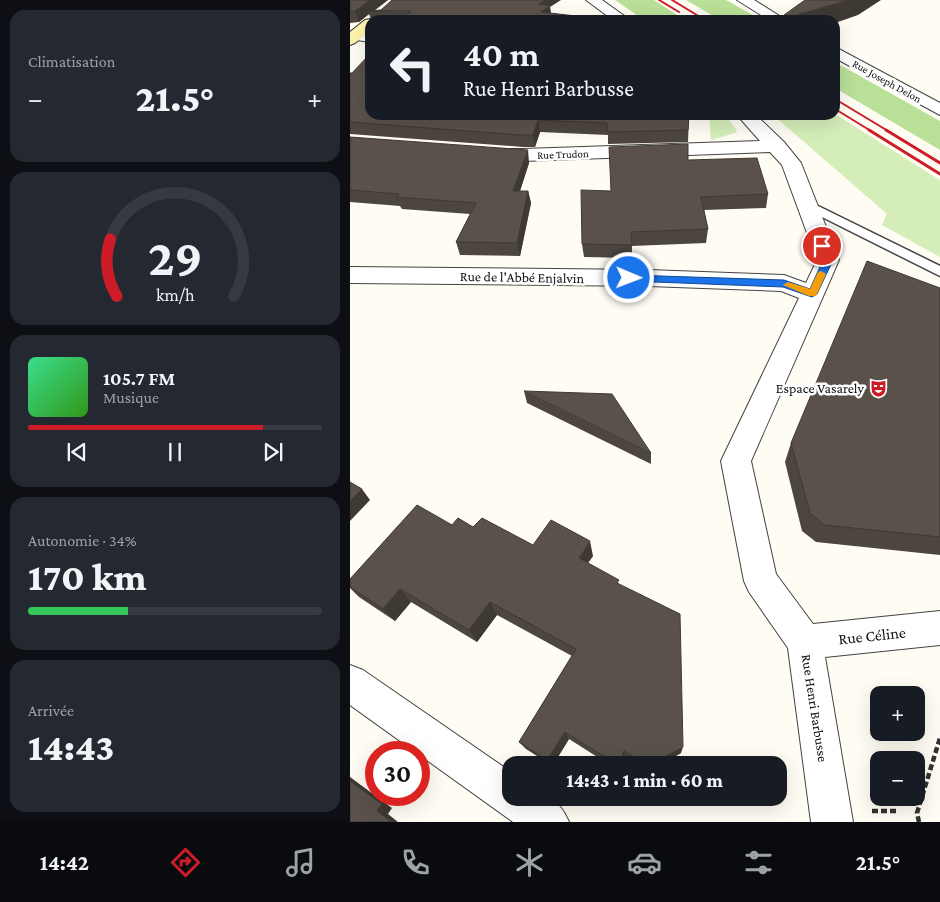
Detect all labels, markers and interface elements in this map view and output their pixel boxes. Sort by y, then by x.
icon: left [380,35,445,100]
text: 40 m [463,35,540,74]
text: Climatisation [28,53,115,70]
street label: Rue Joseph Delon [850,57,924,106]
text: Rue Henri Barbusse [463,76,634,101]
text: 21.5° [135,77,215,119]
text: − [28,83,43,114]
text: + [307,83,322,114]
street label: Rue Trudon [537,147,589,161]
pin [801,225,843,267]
text: 29 [148,228,202,286]
icon: arrive [808,232,836,260]
position arrow [602,251,654,303]
street label: Rue de l'Abbé Enjalvin [460,268,585,287]
text: km/h [156,285,195,305]
text: 105.7 FM [103,368,175,389]
theatre icon: Espace Vasarely [868,378,888,398]
place label: Espace Vasarely [776,380,865,396]
text: Musique [103,389,159,406]
icon: previous [63,438,91,466]
icon: pause [161,438,189,466]
icon: next [259,438,287,466]
text: Autonomie · 34% [28,532,137,549]
text: 170 km [28,556,147,598]
street label: Rue Céline [838,624,907,647]
street label: Rue Henri Barbusse [799,653,831,763]
map controls [870,686,925,806]
button: + [870,686,925,741]
text: Arrivée [28,702,74,719]
text: 14:43 [28,726,114,768]
speed limit sign: 30 [365,741,430,806]
button: − [870,751,925,806]
text: 14:43 · 1 min · 60 m [566,770,723,791]
icon: directions [168,845,203,880]
icon: music [283,845,318,880]
icon: phone [398,845,433,880]
icon: climate [512,845,547,880]
icon: car [627,845,662,880]
icon: filters [741,845,776,880]
text: 14:42 [40,850,89,875]
text: 21.5° [856,850,900,875]

